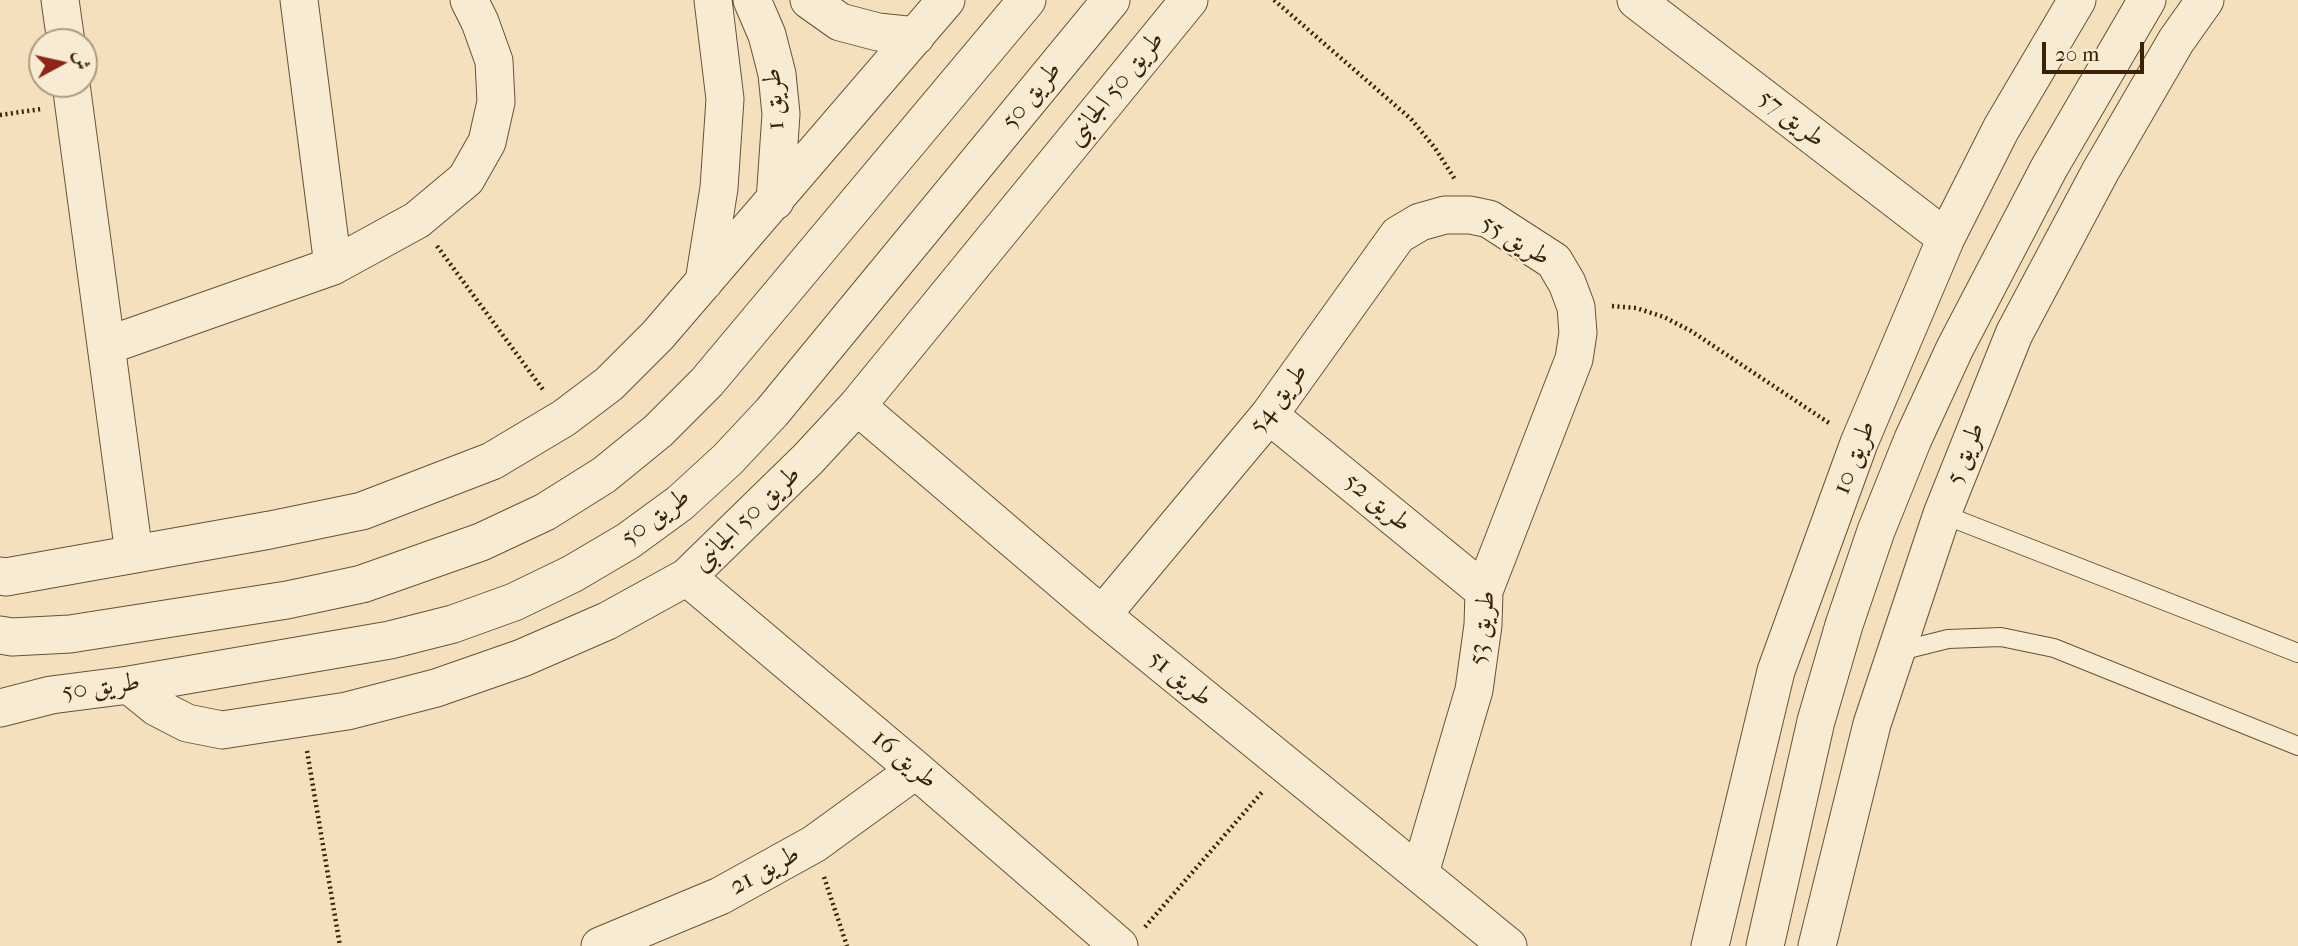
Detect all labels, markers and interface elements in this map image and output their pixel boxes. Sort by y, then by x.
street label: طريق 50 الجانبى [1060,25,1172,153]
north arrow [28,28,98,98]
scale bar [2046,28,2148,72]
text: 20 m [2055,42,2099,66]
text: ش [70,49,94,71]
street label: طريق 50 [995,56,1069,136]
street label: طريق 1 [757,67,793,131]
street label: طريق 57 [1751,83,1831,155]
street label: طريق 55 [1475,208,1555,274]
street label: طريق 54 [1243,358,1315,440]
street label: طريق 10 [1827,417,1883,499]
street label: طريق 5 [1939,418,1993,490]
street label: طريق 50 الجانبى [686,460,808,578]
street label: طريق 52 [1337,466,1417,540]
street label: طريق 50 [615,482,697,554]
street label: طريق 53 [1462,589,1504,667]
street label: طريق 51 [1142,644,1218,714]
street label: طريق 50 [60,667,142,709]
street label: طريق 16 [865,724,943,796]
street label: طريق 21 [724,839,806,903]

